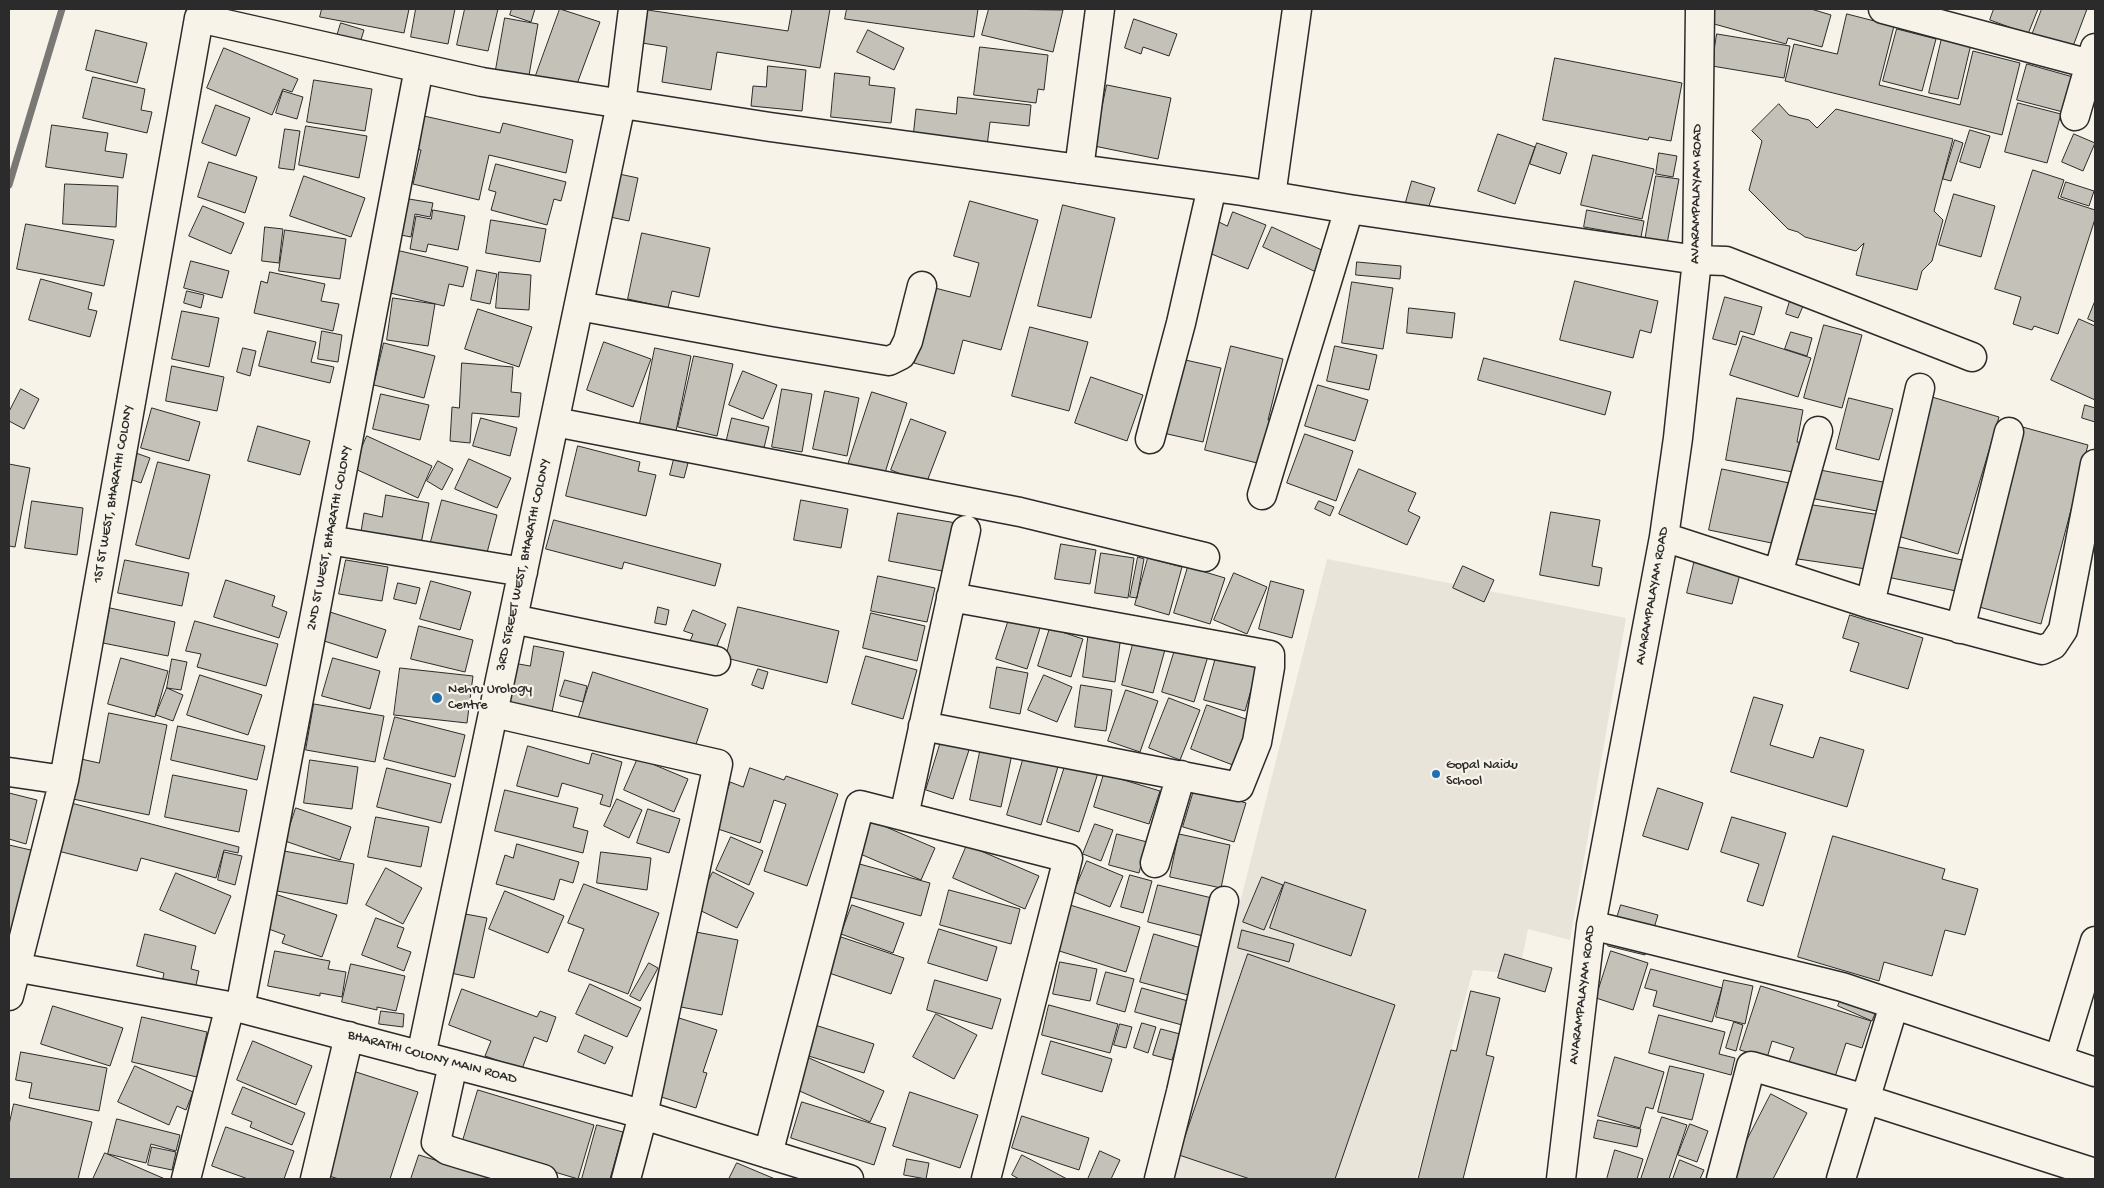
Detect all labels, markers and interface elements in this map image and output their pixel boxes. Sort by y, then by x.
street label: AVARAMPALAYAM ROAD [1687,124,1707,264]
street label: 1ST ST WEST, BHARATHI COLONY [90,404,138,584]
street label: 2ND ST WEST, BHARATHI COLONY [304,444,356,632]
street label: 3RD STREET WEST, BHARATHI COLONY [493,457,555,673]
street label: AVARAMPALAYAM ROAD [1633,526,1673,666]
place label: Nehru Urology Centre [448,682,532,714]
marker: Nehru Urology Centre [430,691,444,705]
place label: Gopal Naidu School [1446,758,1518,790]
marker: Gopal Naidu School [1430,768,1442,780]
street label: AVARAMPALAYAM ROAD [1566,925,1600,1065]
street label: BHARATHI COLONY MAIN ROAD [346,1027,518,1089]

